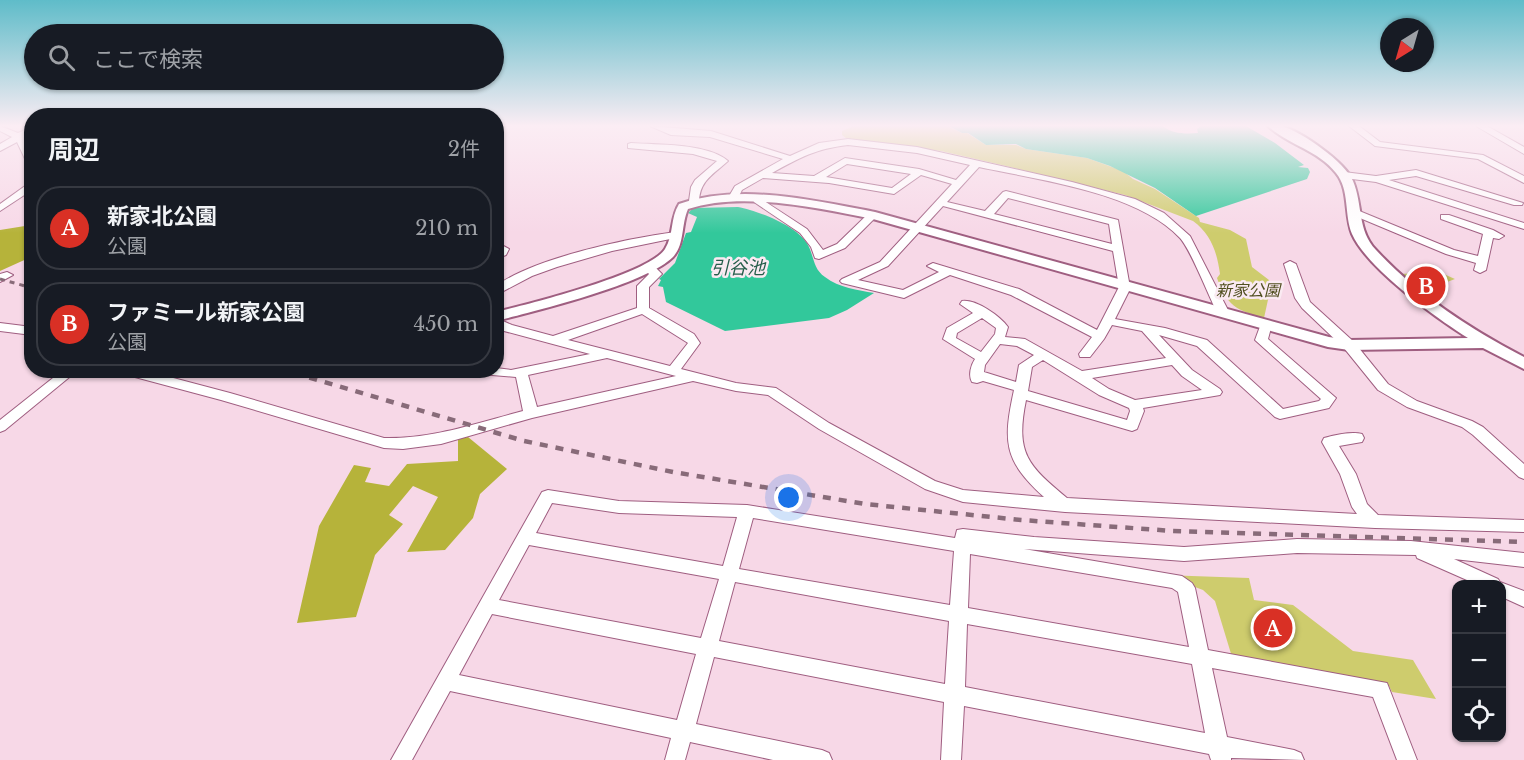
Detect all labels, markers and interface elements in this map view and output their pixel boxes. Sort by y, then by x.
north arrow [1380,18,1434,72]
search box [24,24,504,90]
icon: search [45,41,78,74]
text: ここで検索 [93,46,203,73]
text: 周辺 [48,134,100,166]
text: 2件 [448,137,480,161]
text: 新家北公園 [107,203,217,230]
text: A [61,216,78,240]
text: 210 m [415,216,478,240]
text: 公園 [107,234,147,258]
water label: 引谷池 [711,257,767,279]
pin: B [1406,264,1446,308]
park label: 新家公園 [1216,280,1282,300]
text: ファミール新家公園 [107,299,305,326]
text: B [62,312,77,336]
text: 450 m [413,312,478,336]
text: 公園 [107,330,147,354]
your location [774,483,803,512]
map controls [1452,580,1506,742]
button: + [1452,580,1506,634]
pin: A [1254,606,1292,650]
button: − [1452,634,1506,688]
button: locate [1452,688,1506,742]

